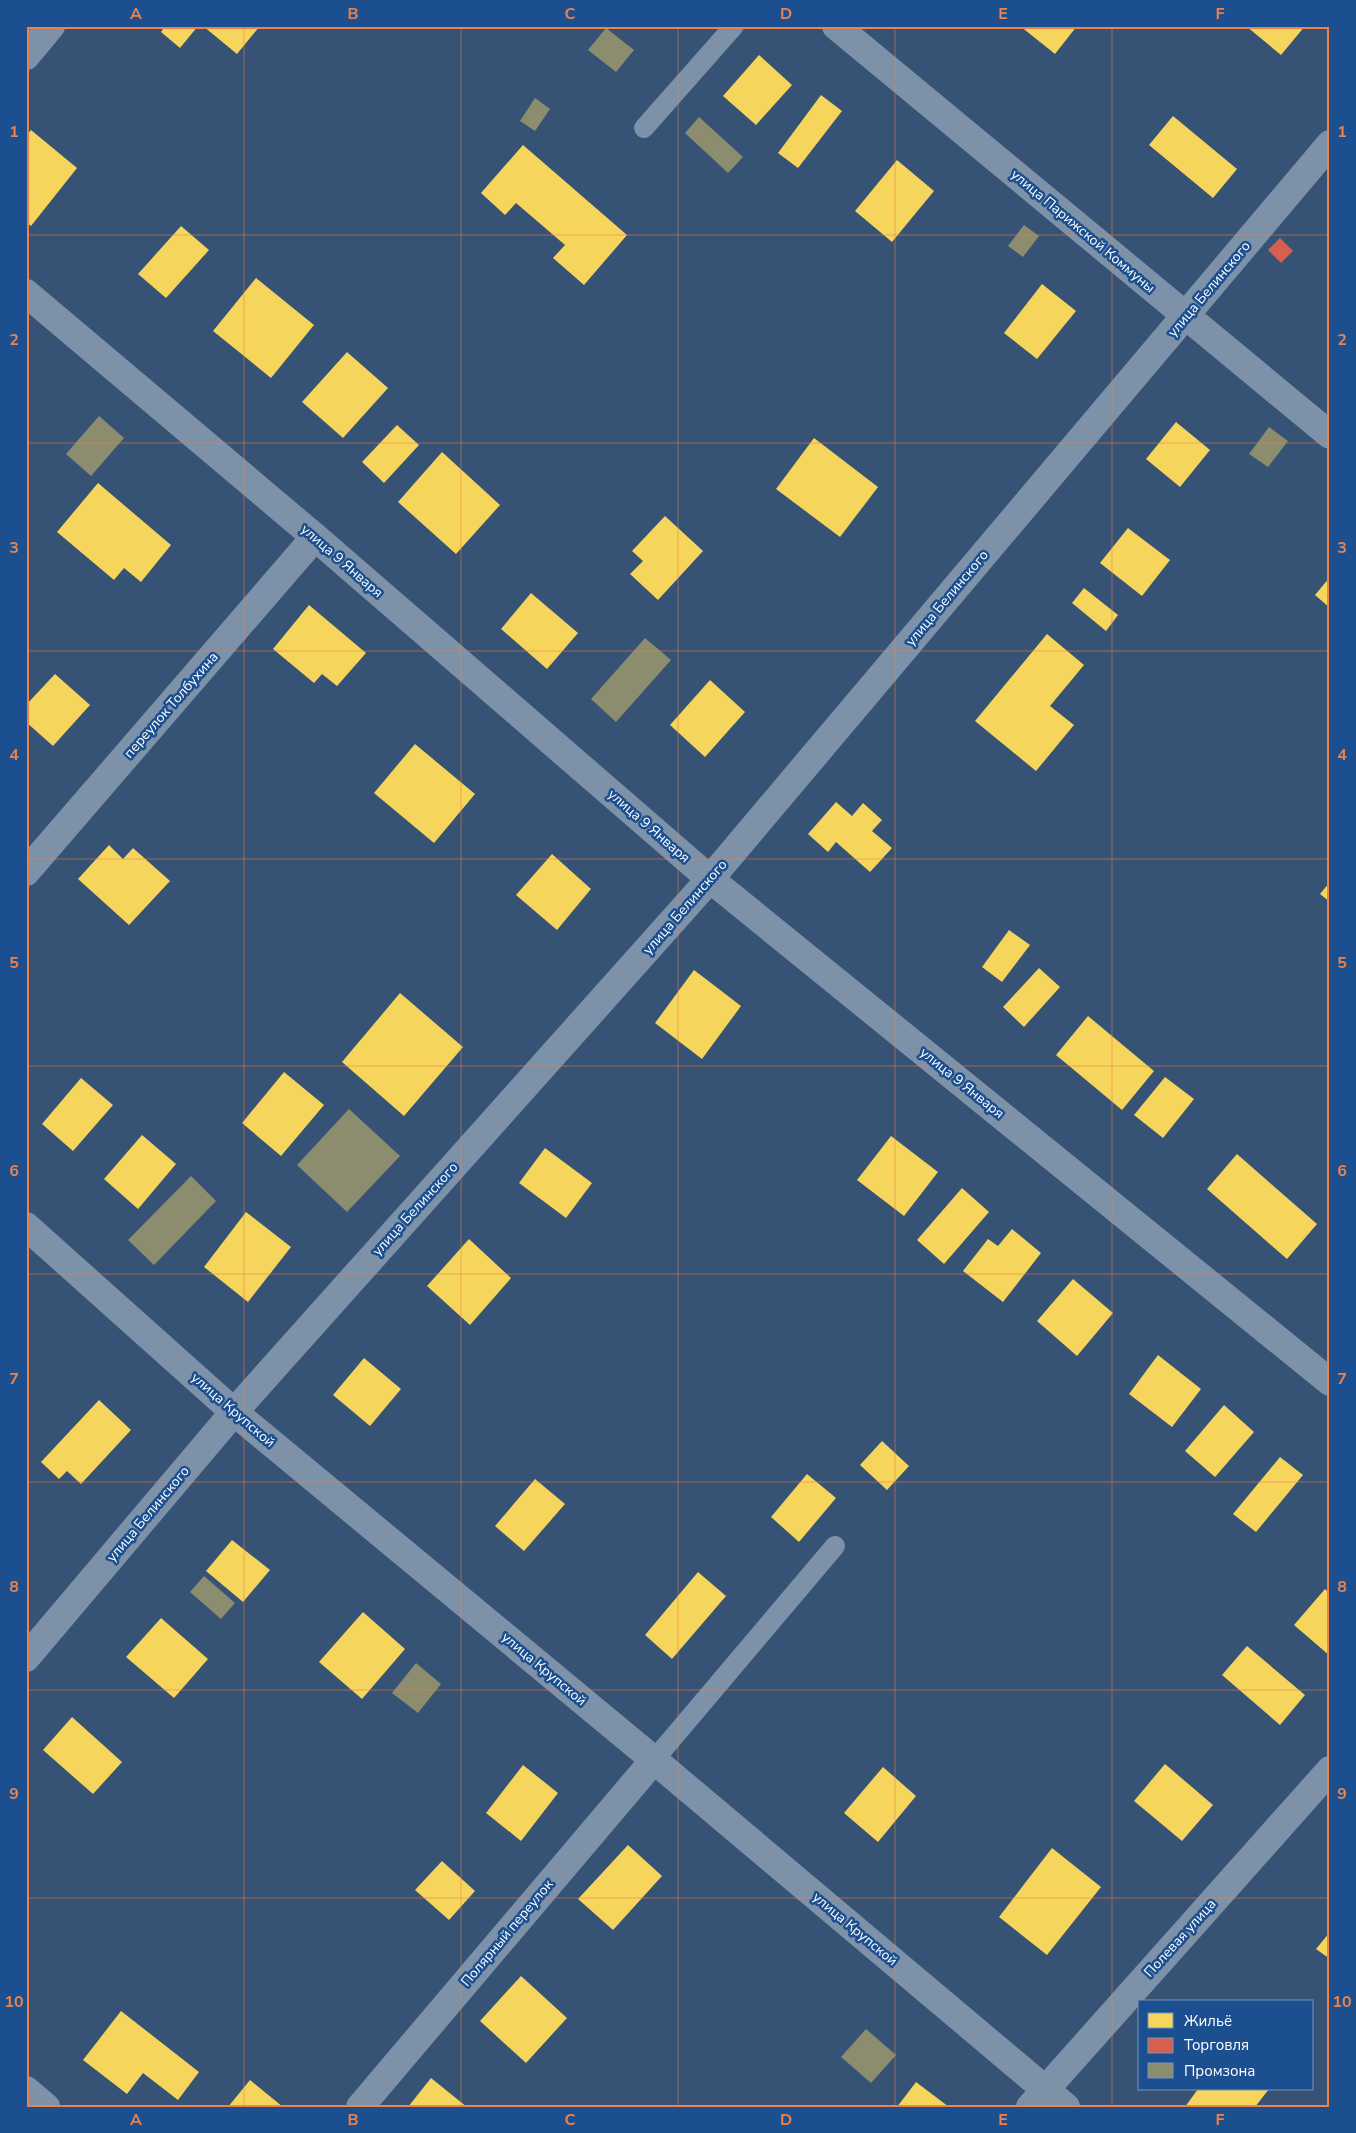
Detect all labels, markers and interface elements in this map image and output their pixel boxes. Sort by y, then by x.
text: A [130,3,142,25]
text: B [347,3,359,25]
text: C [565,3,576,25]
text: D [780,3,792,25]
text: E [998,3,1008,25]
text: F [1216,3,1225,25]
text: 1 [9,121,19,143]
text: 1 [1337,121,1347,143]
street label: улица Парижской Коммуны [1007,165,1159,297]
street label: улица Белинского [1163,237,1255,341]
text: 2 [9,329,19,351]
text: 2 [1337,329,1347,351]
street label: улица 9 Января [297,520,387,602]
text: 3 [9,537,19,559]
text: 3 [1337,537,1347,559]
street label: улица Белинского [901,546,993,650]
street label: переулок Толбухина [120,648,222,762]
text: 4 [9,744,19,766]
text: 4 [1337,744,1347,766]
street label: улица 9 Января [604,785,694,867]
street label: улица Белинского [639,855,732,958]
text: 5 [9,952,19,974]
text: 5 [1337,952,1347,974]
street label: улица 9 Января [916,1043,1008,1123]
street label: улица Белинского [368,1158,462,1260]
text: 6 [9,1160,19,1182]
text: 6 [1337,1160,1347,1182]
text: 7 [9,1368,19,1390]
street label: улица Крупской [187,1368,279,1452]
text: 7 [1337,1368,1347,1390]
street label: улица Белинского [102,1462,194,1566]
text: 8 [9,1576,19,1598]
text: 8 [1337,1576,1347,1598]
street label: улица Крупской [498,1628,590,1710]
text: 9 [9,1783,19,1805]
text: 9 [1337,1783,1347,1805]
street label: Полярный переулок [457,1875,558,1991]
street label: улица Крупской [809,1888,901,1970]
street label: Полевая улица [1140,1895,1220,1981]
text: 10 [4,1991,24,2013]
text: 10 [1332,1991,1352,2013]
legend [1138,2000,1314,2090]
text: Жильё [1184,2011,1232,2031]
text: Торговля [1184,2035,1249,2055]
text: Промзона [1184,2061,1255,2081]
text: A [130,2109,142,2131]
text: B [347,2109,359,2131]
text: C [565,2109,576,2131]
text: D [780,2109,792,2131]
text: E [998,2109,1008,2131]
text: F [1216,2109,1225,2131]

